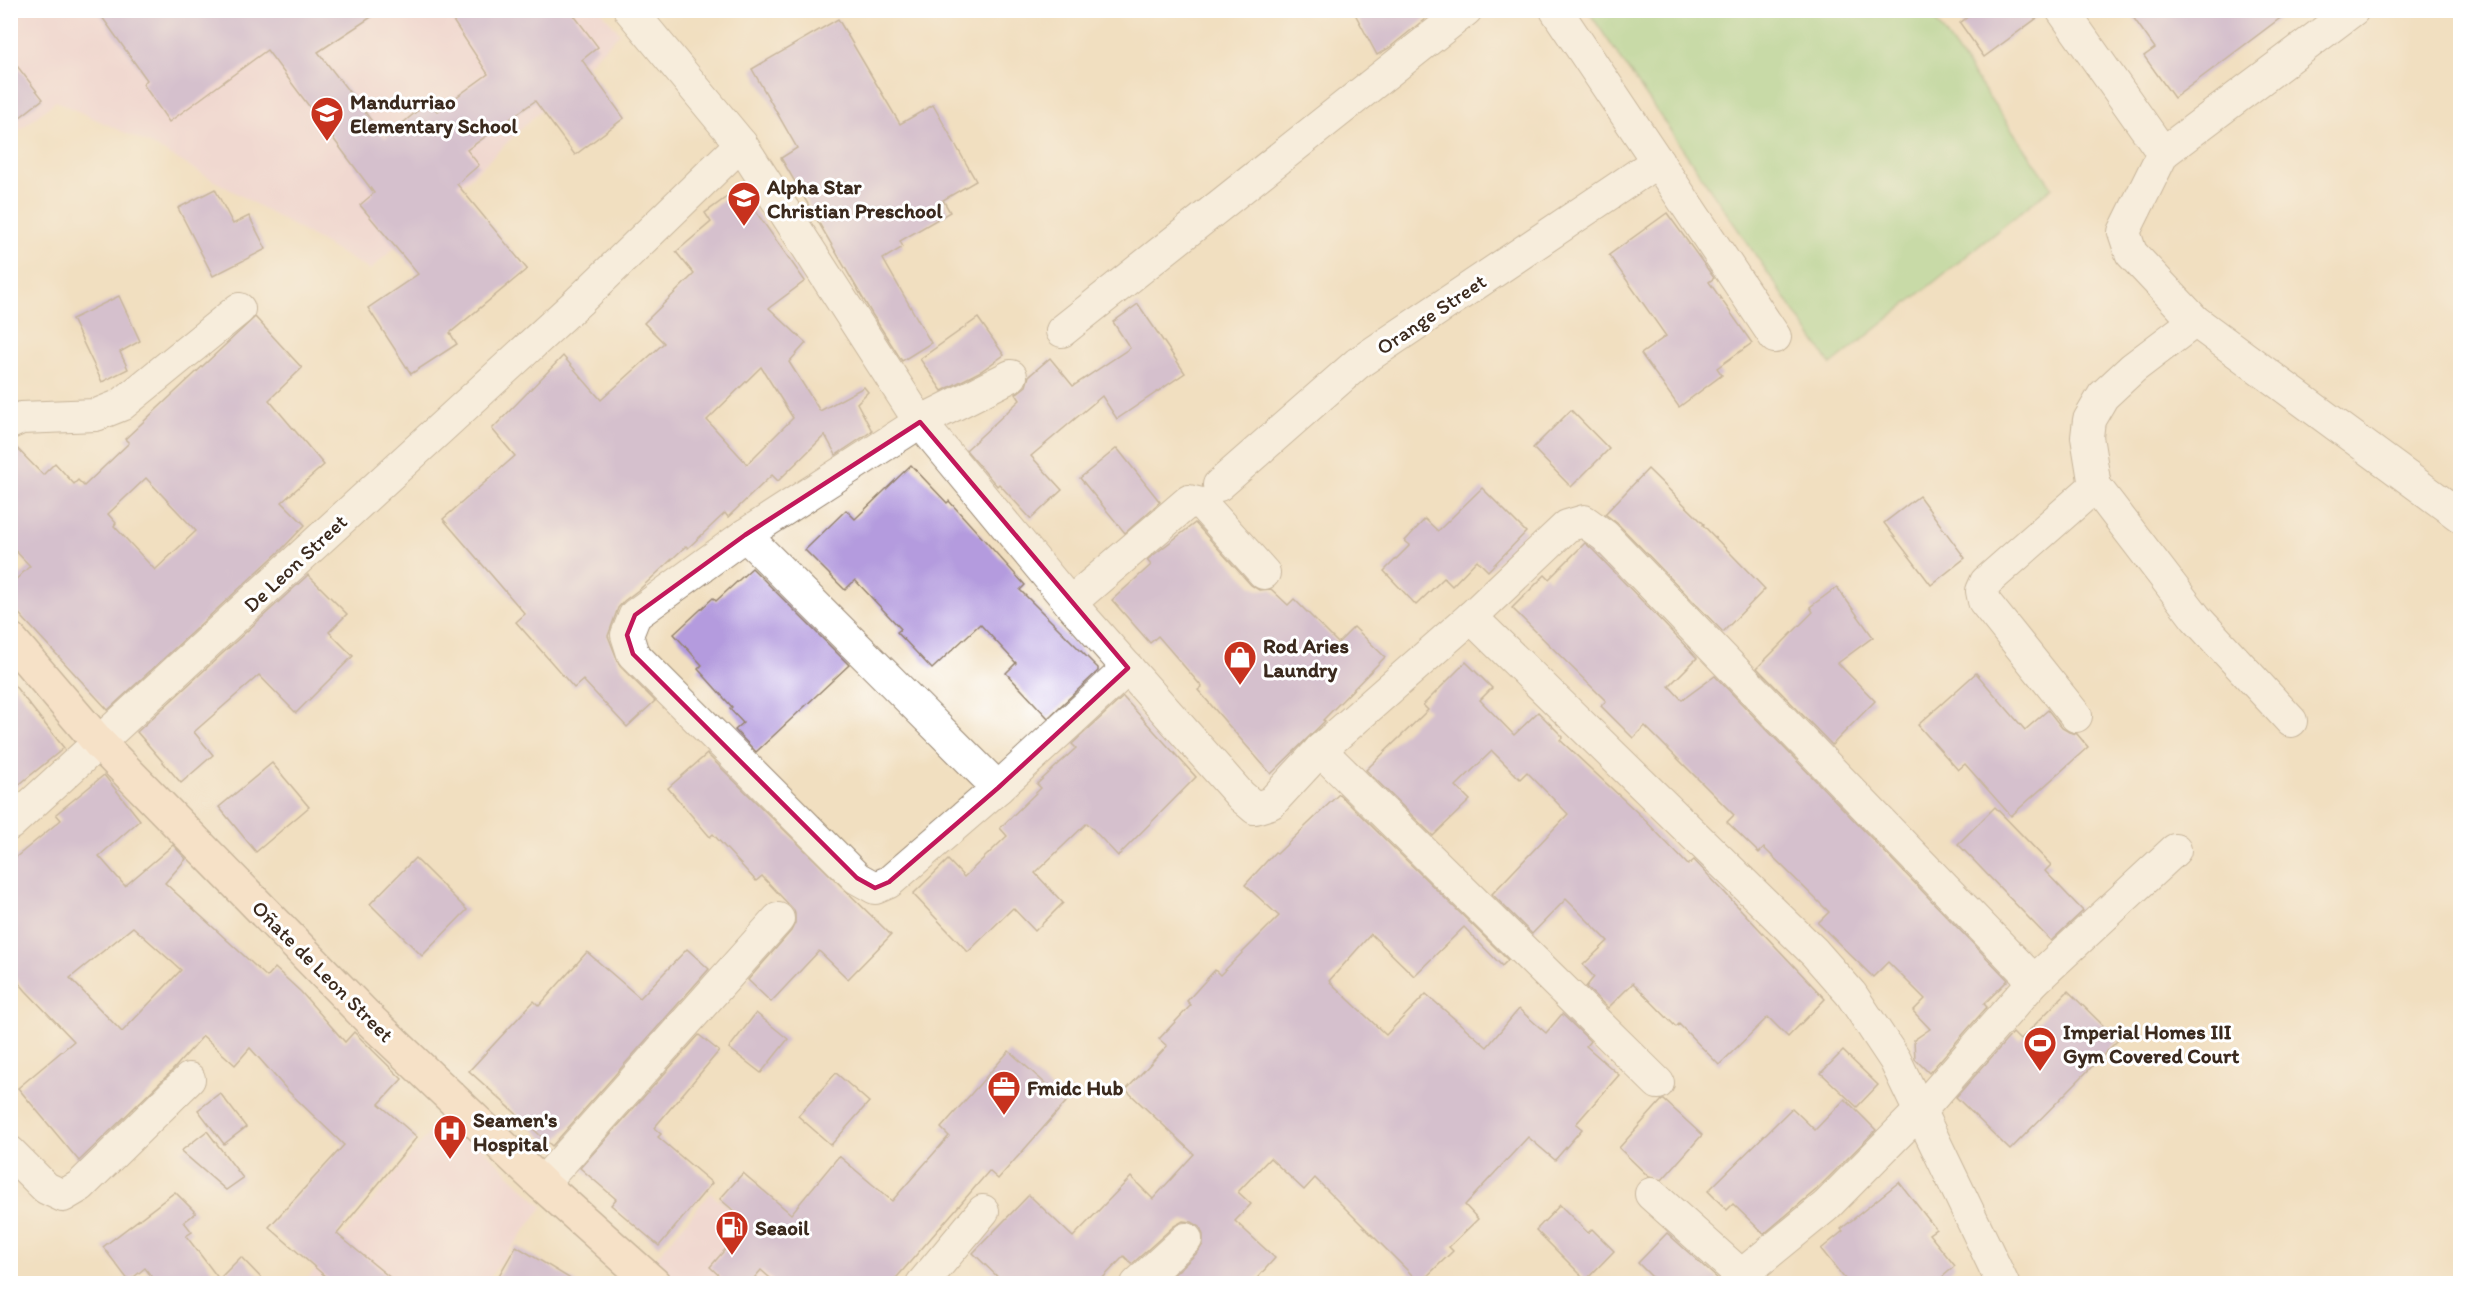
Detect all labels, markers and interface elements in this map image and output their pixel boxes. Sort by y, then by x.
place label: Mandurriao Elementary School [350,89,519,139]
school or university icon: Mandurriao Elementary School [309,95,345,142]
place label: Alpha Star Christian Preschool [766,174,943,223]
school or university icon: Alpha Star Christian Preschool [726,180,762,227]
street label: Orange Street [1371,268,1491,360]
street label: De Leon Street [238,509,352,617]
place label: Rod Aries Laundry [1263,633,1349,683]
shop icon: Rod Aries Laundry [1222,639,1258,686]
street label: Oñate de Leon Street [247,895,399,1047]
place label: Imperial Homes III Gym Covered Court [2063,1019,2239,1069]
sports icon: Imperial Homes III Gym Covered Court [2022,1025,2058,1072]
office icon: Fmidc Hub [986,1069,1022,1116]
place label: Fmidc Hub [1027,1075,1123,1100]
place label: Seamen's Hospital [473,1107,558,1157]
hospital icon: Seamen's Hospital [432,1113,468,1160]
fuel station icon: Seaoil [714,1209,750,1256]
place label: Seaoil [755,1215,810,1240]

